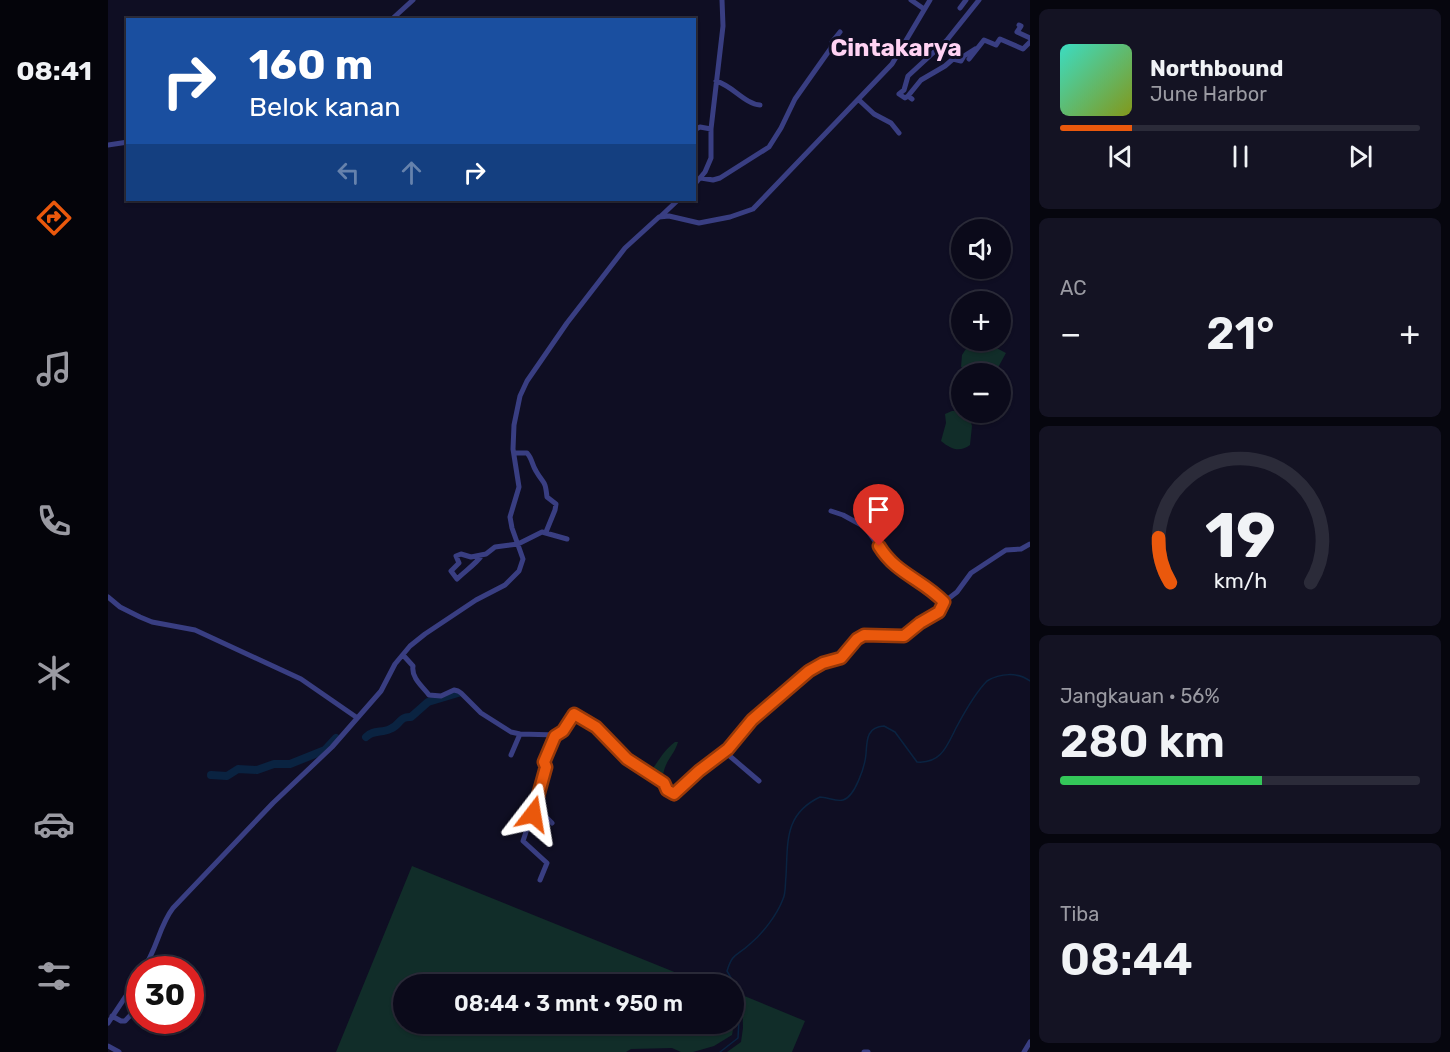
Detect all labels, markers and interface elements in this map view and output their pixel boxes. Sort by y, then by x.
district label: Cintakarya [830,34,962,62]
text: 160 m [249,40,373,90]
icon: right [150,42,228,120]
text: 08:41 [16,55,92,87]
text: Northbound [1150,55,1283,82]
text: June Harbor [1150,82,1267,106]
text: Belok kanan [249,91,401,123]
icon: previous [1104,140,1137,173]
icon: pause [1224,140,1257,173]
icon: next [1344,140,1377,173]
icon: left [332,156,365,189]
icon: ahead [395,156,428,189]
icon: right [458,156,491,189]
icon: directions [33,197,75,239]
map controls [951,219,1011,423]
button: sound [951,219,1011,279]
text: AC [1060,276,1086,300]
button: + [951,291,1011,351]
text: 21° [1206,307,1275,360]
text: − [1060,314,1081,353]
text: + [1399,314,1420,353]
icon: music [33,348,75,390]
button: − [951,363,1011,423]
pin [853,484,904,546]
icon: arrive [862,493,895,526]
text: 19 [1204,499,1276,573]
icon: phone [33,500,75,542]
text: km/h [1213,568,1267,593]
icon: climate [33,652,75,694]
text: Jangkauan · 56% [1060,684,1220,708]
text: 280 km [1060,715,1225,768]
position arrow [501,782,565,846]
icon: car [33,803,75,845]
text: Tiba [1060,902,1099,926]
text: 08:44 [1060,933,1193,986]
icon: filters [33,955,75,997]
speed limit sign: 30 [126,956,204,1034]
text: 08:44 · 3 mnt · 950 m [454,990,683,1017]

